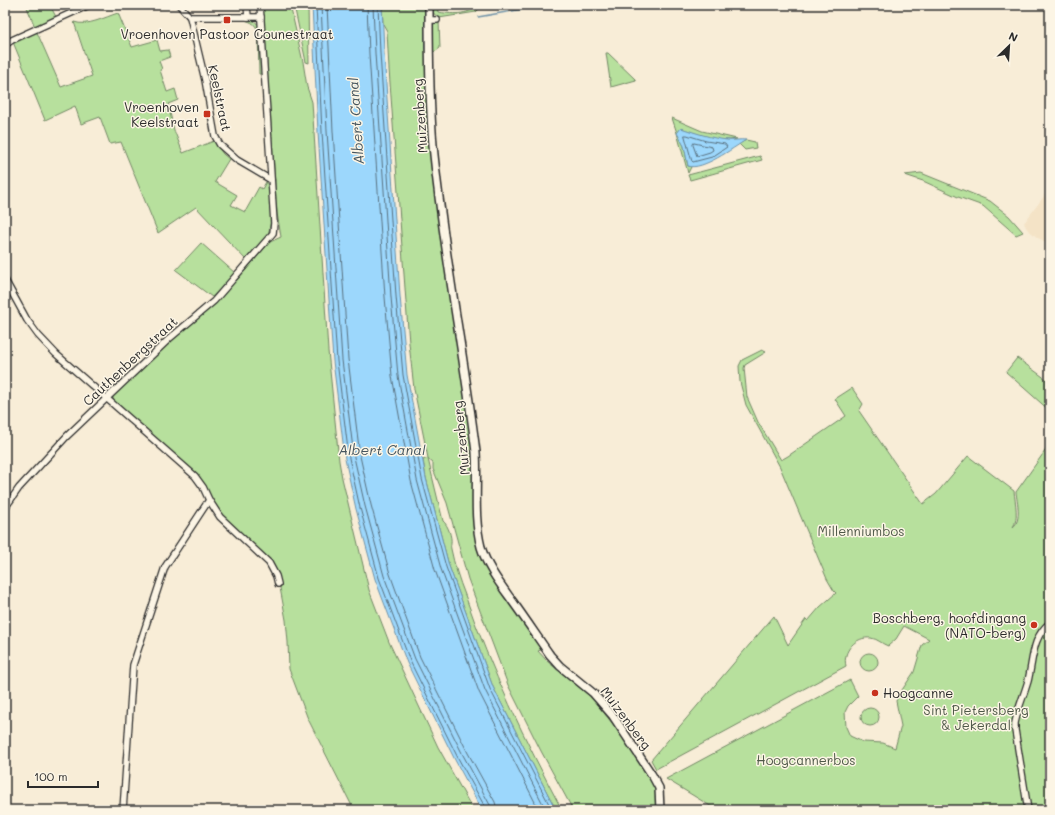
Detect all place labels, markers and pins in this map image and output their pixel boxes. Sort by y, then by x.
marker: Vroenhoven Pastoor Counestraat [222,15,232,25]
place label: Vroenhoven Pastoor Counestraat [120,25,334,42]
place label: Vroenhoven Keelstraat [124,98,199,130]
marker: Vroenhoven Keelstraat [202,109,212,119]
place label: Boschberg, hoofdingang (NATO-berg) [873,609,1026,641]
marker: Boschberg, hoofdingang (NATO-berg) [1029,620,1039,630]
place label: Hoogcanne [883,684,953,701]
marker: Hoogcanne [870,688,880,698]

